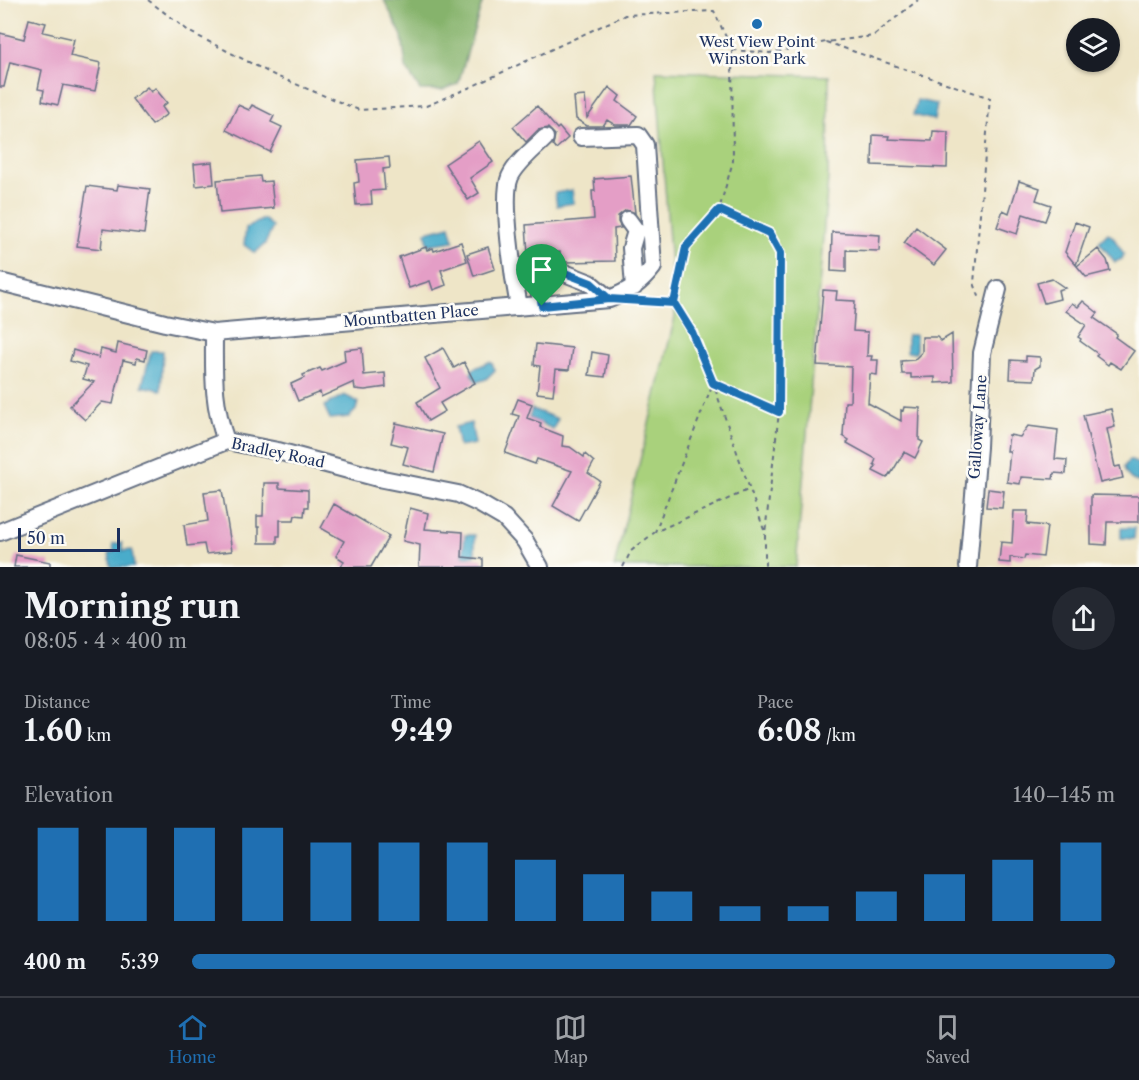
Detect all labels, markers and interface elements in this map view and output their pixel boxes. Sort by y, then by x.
marker: West View Point Winston Park [750,17,764,31]
map controls [1066,18,1120,72]
button: layers [1066,18,1120,72]
place label: West View Point Winston Park [698,32,816,68]
pin [516,244,567,306]
icon: arrive [525,253,558,286]
street label: Mountbatten Place [342,300,479,331]
street label: Galloway Lane [964,374,991,480]
street label: Bradley Road [230,433,327,472]
scale bar [18,525,120,552]
text: 50 m [27,528,65,548]
text: Morning run [24,586,240,627]
button: share [1052,587,1115,650]
text: 08:05 · 4 × 400 m [24,629,187,653]
text: Distance [24,692,90,712]
text: Time [391,692,431,712]
text: Pace [757,692,793,712]
text: 1.60 [24,712,83,749]
text: 9:49 [391,712,453,749]
text: 6:08 [757,712,822,749]
text: km [83,725,111,745]
text: /km [822,725,856,745]
text: Elevation [24,783,113,807]
text: 140–145 m [1013,783,1115,807]
text: 400 m [24,950,86,974]
text: 5:39 [120,950,159,974]
tab: Home [169,1011,216,1067]
tab: Map [554,1011,588,1067]
tab: Saved [926,1011,970,1067]

